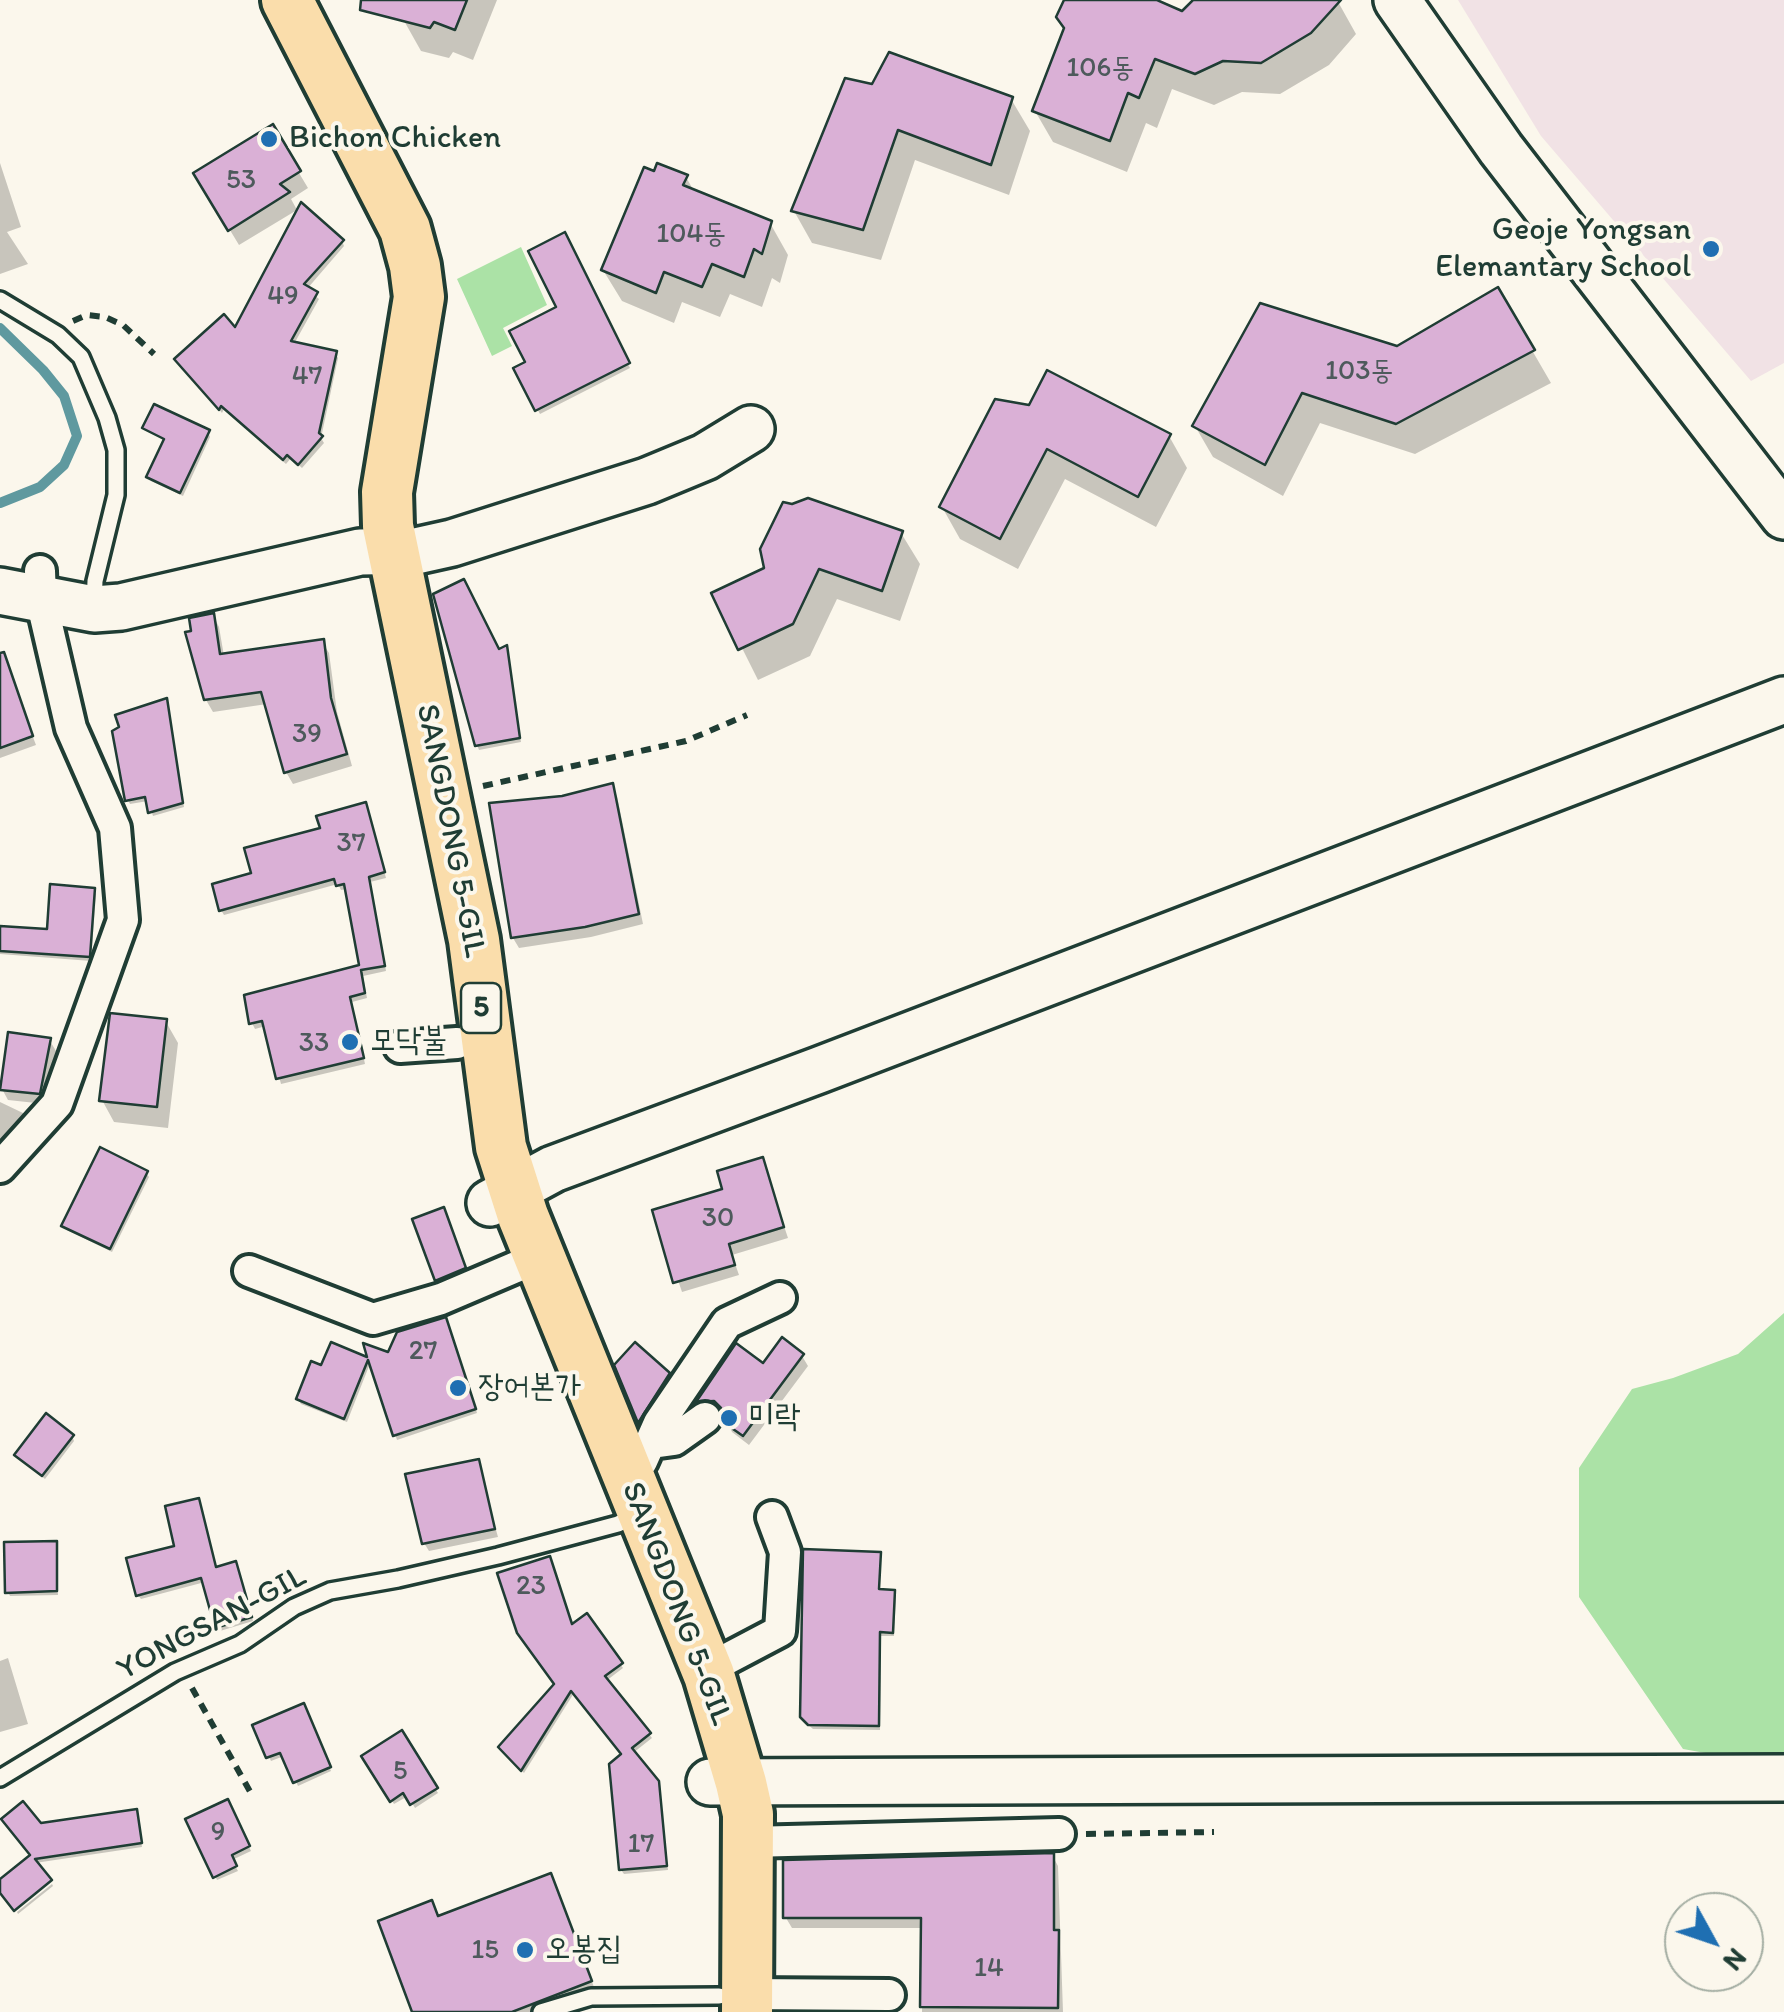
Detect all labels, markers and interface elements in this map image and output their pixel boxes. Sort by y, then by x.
house number: 106동 [1066,52,1134,86]
place label: Bichon Chicken [289,120,501,158]
marker: Bichon Chicken [258,128,280,150]
house number: 53 [226,164,256,198]
place label: Geoje Yongsan Elemantary School [1435,212,1691,287]
house number: 104동 [656,218,726,252]
marker: Geoje Yongsan Elemantary School [1700,238,1722,260]
house number: 49 [267,280,299,314]
house number: 103동 [1325,355,1393,389]
house number: 47 [292,360,322,394]
street label: SANGDONG 5-GIL [407,701,493,961]
house number: 39 [292,718,322,752]
house number: 37 [336,827,366,861]
road number: 5 [461,983,501,1033]
place label: 모닥불 [370,1023,447,1061]
house number: 33 [299,1027,329,1061]
marker: 모닥불 [339,1031,361,1053]
house number: 30 [702,1202,734,1236]
house number: 27 [409,1335,437,1369]
place label: 장어본가 [478,1369,581,1407]
marker: 장어본가 [447,1377,469,1399]
place label: 미락 [749,1399,801,1437]
marker: 미락 [718,1407,740,1429]
street label: SANGDONG 5-GIL [612,1477,740,1731]
street label: YONGSAN-GIL [111,1558,313,1690]
house number: 23 [516,1570,546,1604]
house number: 5 [393,1755,407,1789]
house number: 9 [211,1816,225,1850]
house number: 17 [628,1828,654,1862]
north arrow [1664,1892,1764,1992]
place label: 오봉집 [545,1931,622,1969]
house number: 15 [471,1934,499,1968]
marker: 오봉집 [514,1939,536,1961]
text: N [1716,1942,1755,1978]
house number: 14 [974,1952,1004,1986]

